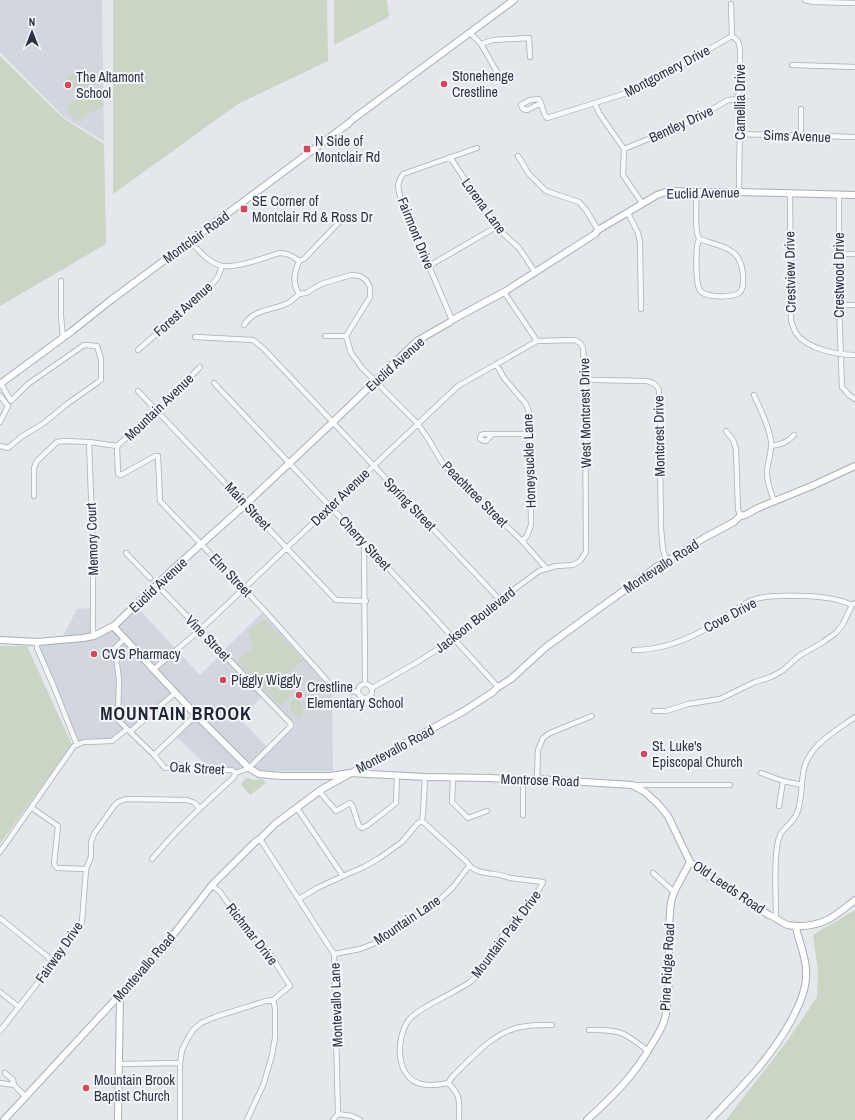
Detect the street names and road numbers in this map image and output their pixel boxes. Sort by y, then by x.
street label: Montgomery Drive [621,41,713,101]
street label: Camellia Drive [731,64,749,140]
street label: Bentley Drive [646,101,716,147]
street label: Sims Avenue [763,126,831,146]
street label: Lorena Lane [458,175,510,237]
street label: Euclid Avenue [666,183,740,203]
street label: Fairmont Drive [393,194,439,272]
street label: Montclair Road [159,207,233,267]
street label: Crestview Drive [780,231,800,313]
street label: Crestwood Drive [830,232,848,318]
street label: Forest Avenue [150,278,216,340]
street label: Euclid Avenue [362,333,428,395]
street label: West Montcrest Drive [575,358,595,468]
street label: Mountain Avenue [121,370,197,444]
street label: Montcrest Drive [649,395,669,477]
street label: Honeysuckle Lane [518,413,540,509]
street label: Peachtree Street [438,457,512,531]
street label: Dexter Avenue [307,464,373,530]
street label: Spring Street [380,473,440,535]
street label: Main Street [221,478,275,534]
street label: Memory Court [82,502,102,576]
street label: Cherry Street [335,512,395,574]
street label: Montevallo Road [620,535,702,597]
street label: Elm Street [206,549,256,601]
street label: Euclid Avenue [125,553,191,617]
street label: Jackson Boulevard [431,583,519,657]
street label: Cove Drive [700,594,760,636]
street label: Vine Street [182,611,234,665]
street label: Montevallo Road [353,721,437,777]
street label: Oak Street [169,758,225,778]
street label: Montrose Road [500,770,580,790]
street label: Old Leeds Road [690,856,768,918]
street label: Mountain Park Drive [467,887,545,981]
street label: Mountain Lane [370,891,444,949]
street label: Richmar Drive [222,899,282,969]
street label: Fairway Drive [31,918,87,986]
street label: Pine Ridge Road [656,923,678,1011]
street label: Montevallo Road [109,929,179,1005]
street label: Montevallo Lane [326,963,346,1047]

